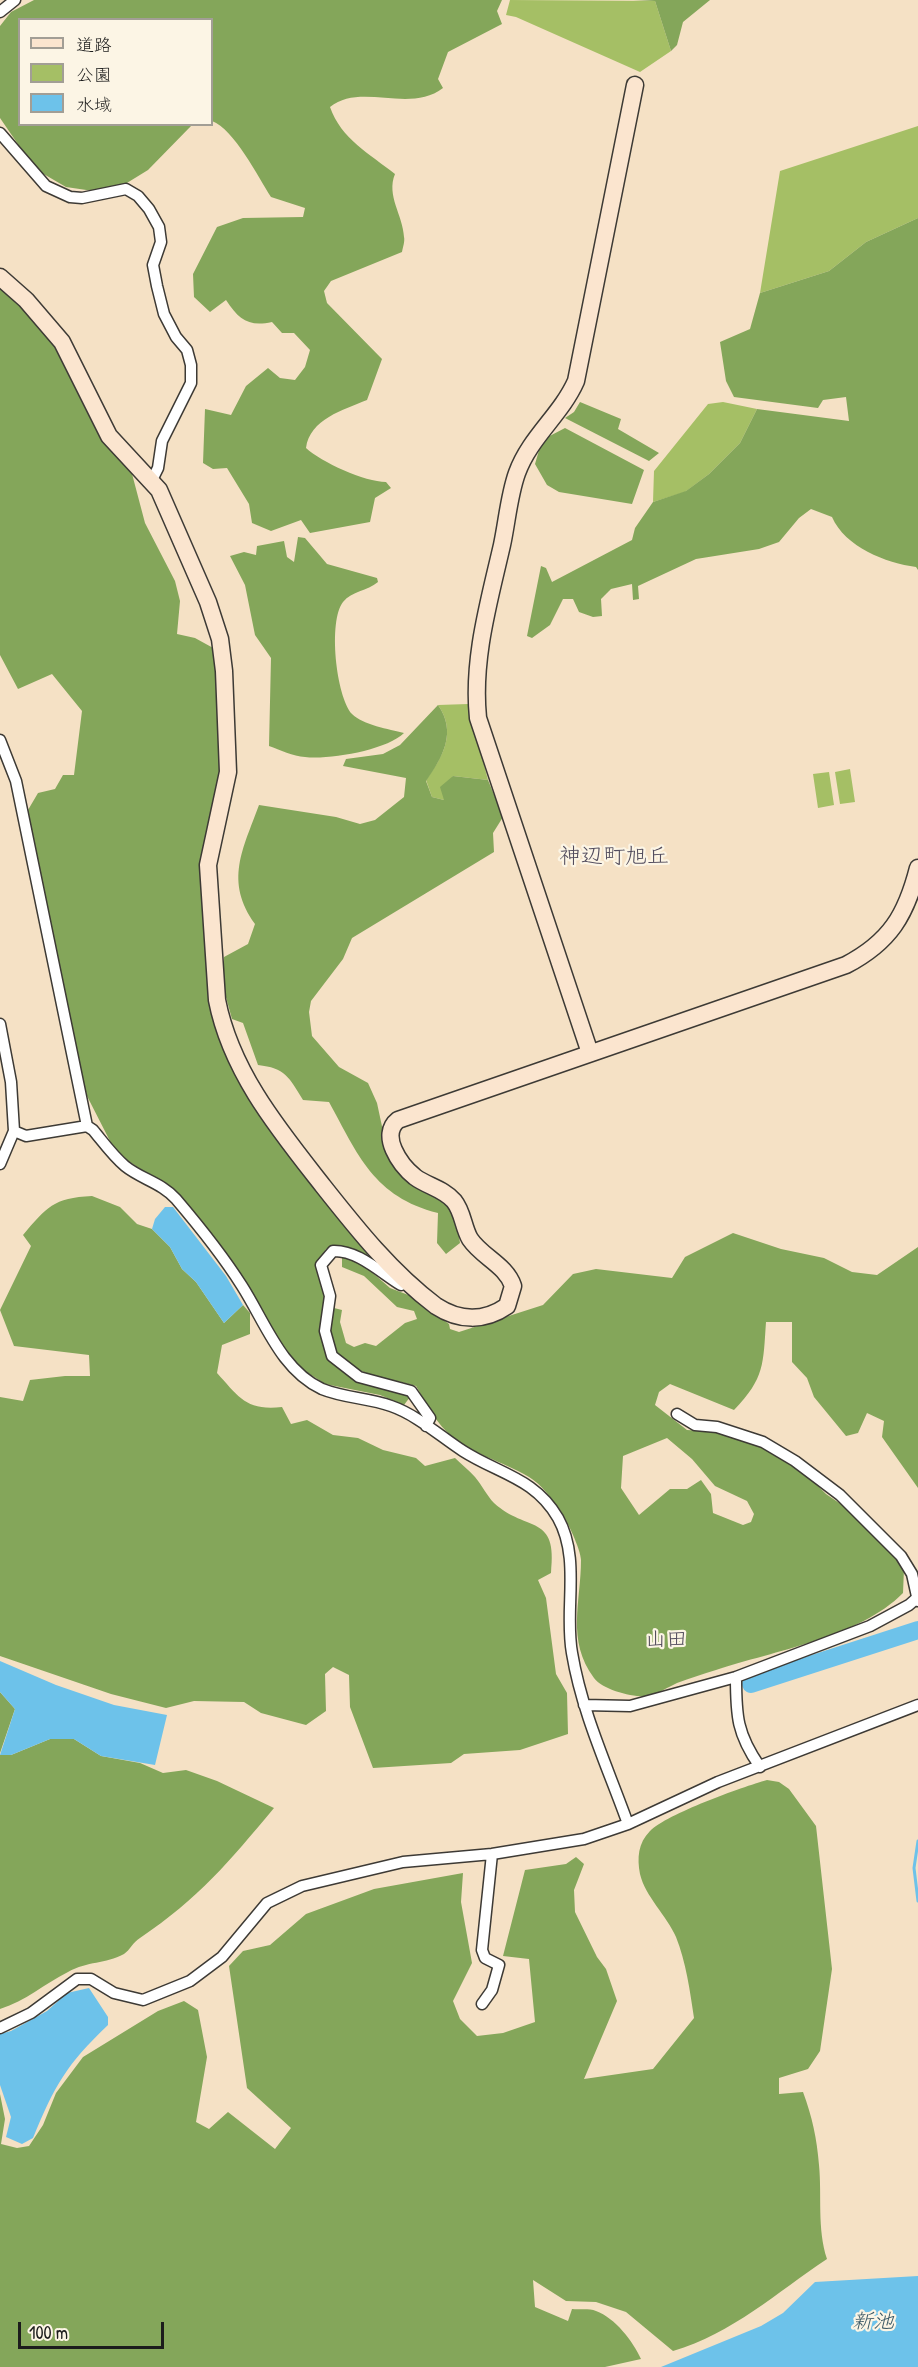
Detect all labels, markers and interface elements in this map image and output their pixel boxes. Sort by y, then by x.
legend [18,18,213,126]
text: 道路 [76,32,112,57]
text: 公園 [76,62,112,87]
text: 水域 [76,92,112,117]
district label: 神辺町旭丘 [559,844,669,870]
district label: 山田 [645,1627,687,1653]
water label: 新池 [852,2309,894,2335]
scale bar [21,2310,166,2348]
text: 100 m [29,2320,68,2345]

